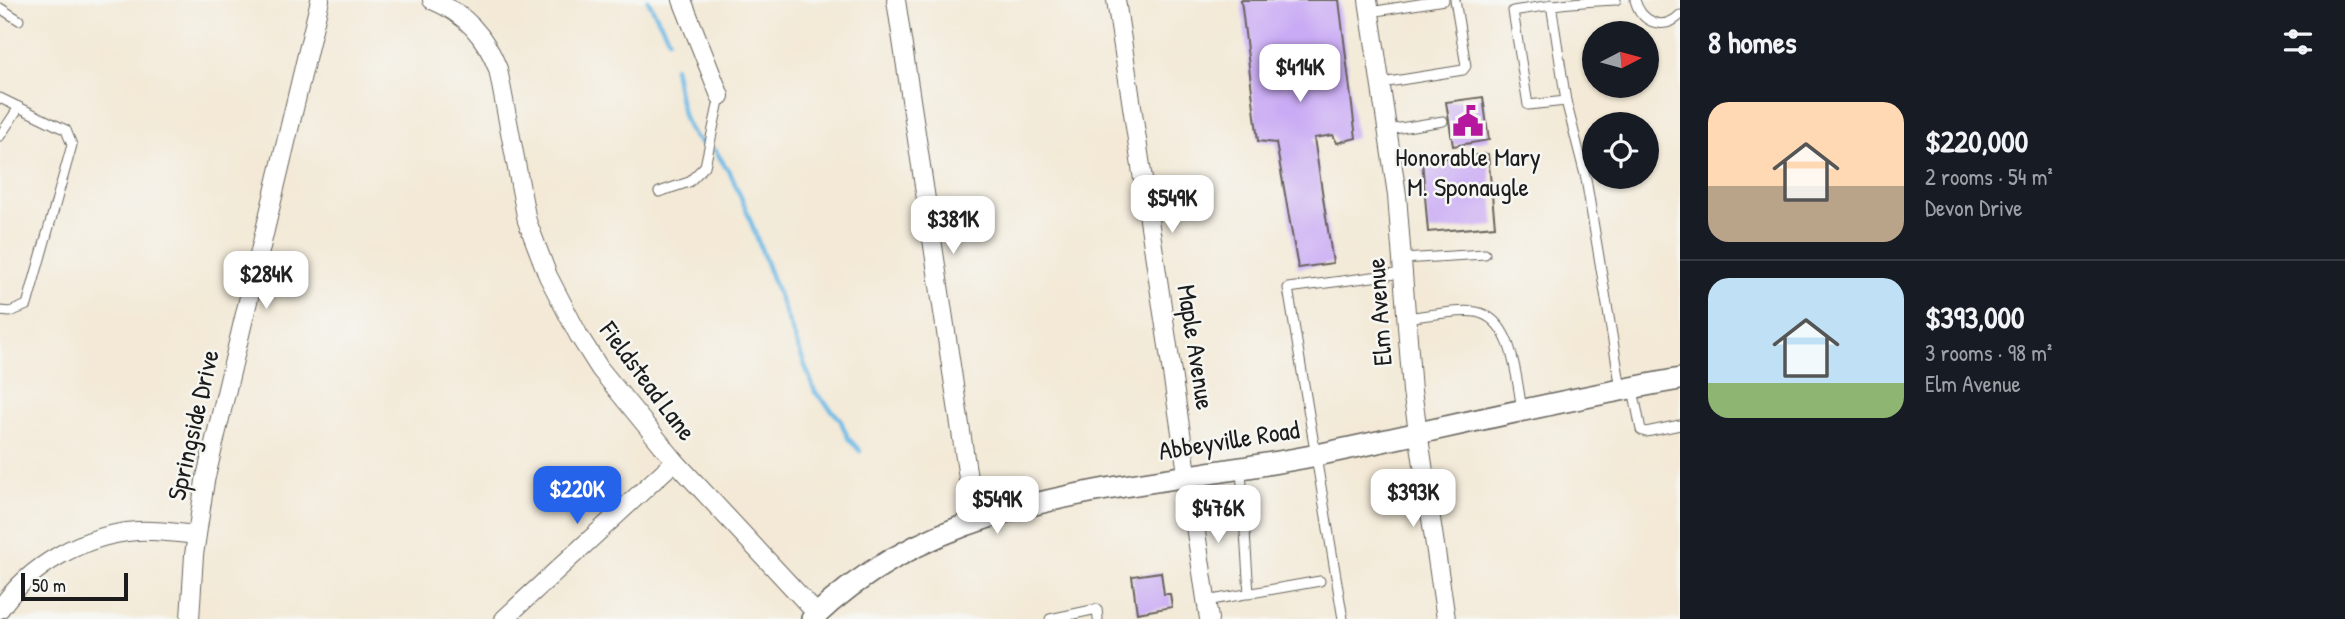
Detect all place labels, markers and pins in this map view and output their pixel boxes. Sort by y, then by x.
pin: $414K [1251,44,1349,104]
public building icon: Honorable Mary M. Sponaugle [1451,104,1485,138]
place label: Honorable Mary M. Sponaugle [1395,139,1541,204]
pin: $549K [1123,176,1221,235]
pin: $381K [904,196,1002,256]
pin: $284K [217,252,315,311]
pin: $220K [528,466,626,526]
pin: $393K [1364,470,1462,529]
pin: $549K [948,476,1046,536]
pin: $476K [1169,486,1267,545]

